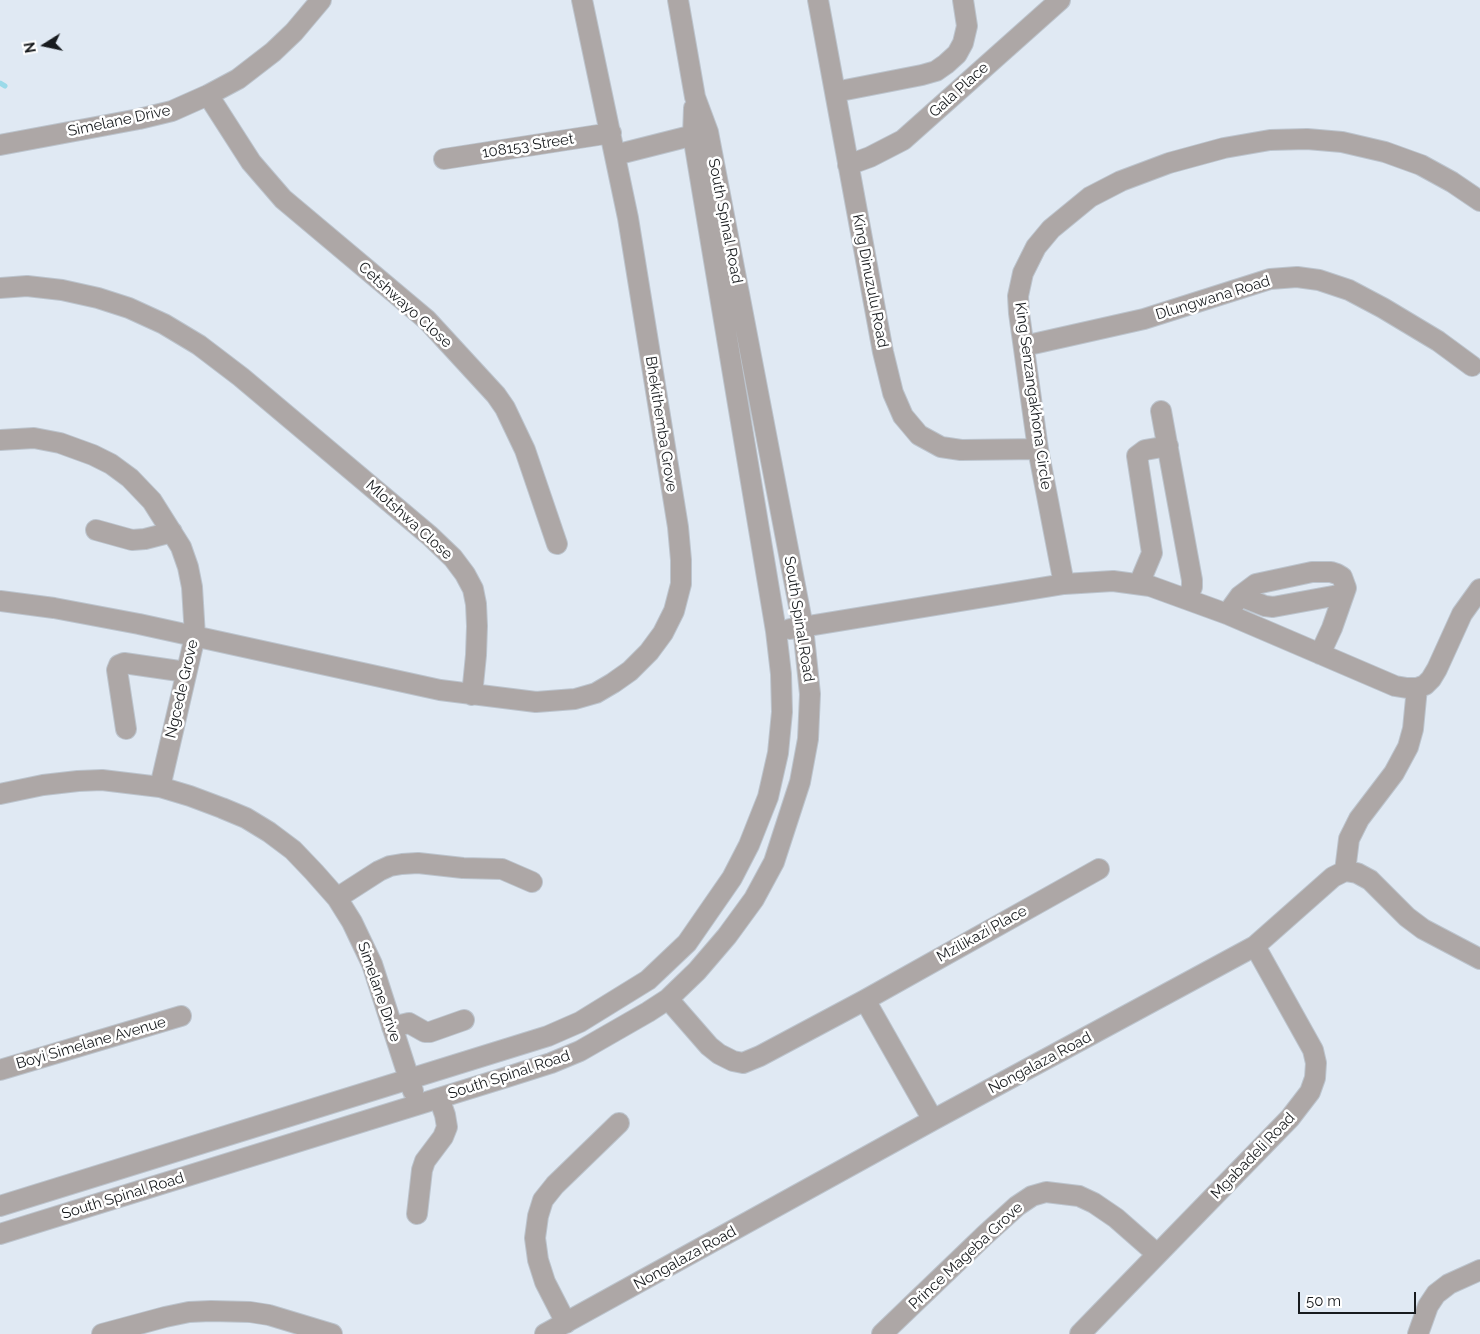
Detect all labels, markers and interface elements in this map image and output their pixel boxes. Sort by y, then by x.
north arrow [20,20,70,70]
text: N [21,41,39,54]
street label: Gala Place [926,59,992,121]
street label: Simelane Drive [66,101,172,141]
street label: 108153 Street [481,130,575,162]
street label: South Spinal Road [704,157,746,285]
street label: King Dinuzulu Road [848,213,892,349]
street label: Cetshwayo Close [354,258,456,352]
street label: Dlungwana Road [1154,272,1272,324]
street label: King Senzangakhona Circle [1011,301,1055,491]
street label: Bhekithemba Grove [641,355,681,493]
street label: Mlotshwa Close [362,476,456,564]
street label: South Spinal Road [780,555,818,683]
street label: Ngcede Grove [162,638,202,740]
street label: Mzilikazi Place [934,902,1030,966]
street label: Simelane Drive [353,940,405,1044]
street label: Boyi Simelane Avenue [14,1013,168,1073]
street label: Nongalaza Road [985,1028,1095,1098]
street label: South Spinal Road [446,1047,572,1103]
street label: Mgabadeli Road [1207,1109,1299,1203]
street label: South Spinal Road [60,1169,186,1223]
street label: Prince Mageba Grove [905,1199,1027,1313]
street label: Nongalaza Road [631,1222,739,1294]
scale bar [1300,1282,1418,1314]
text: 50 m [1306,1292,1341,1310]

